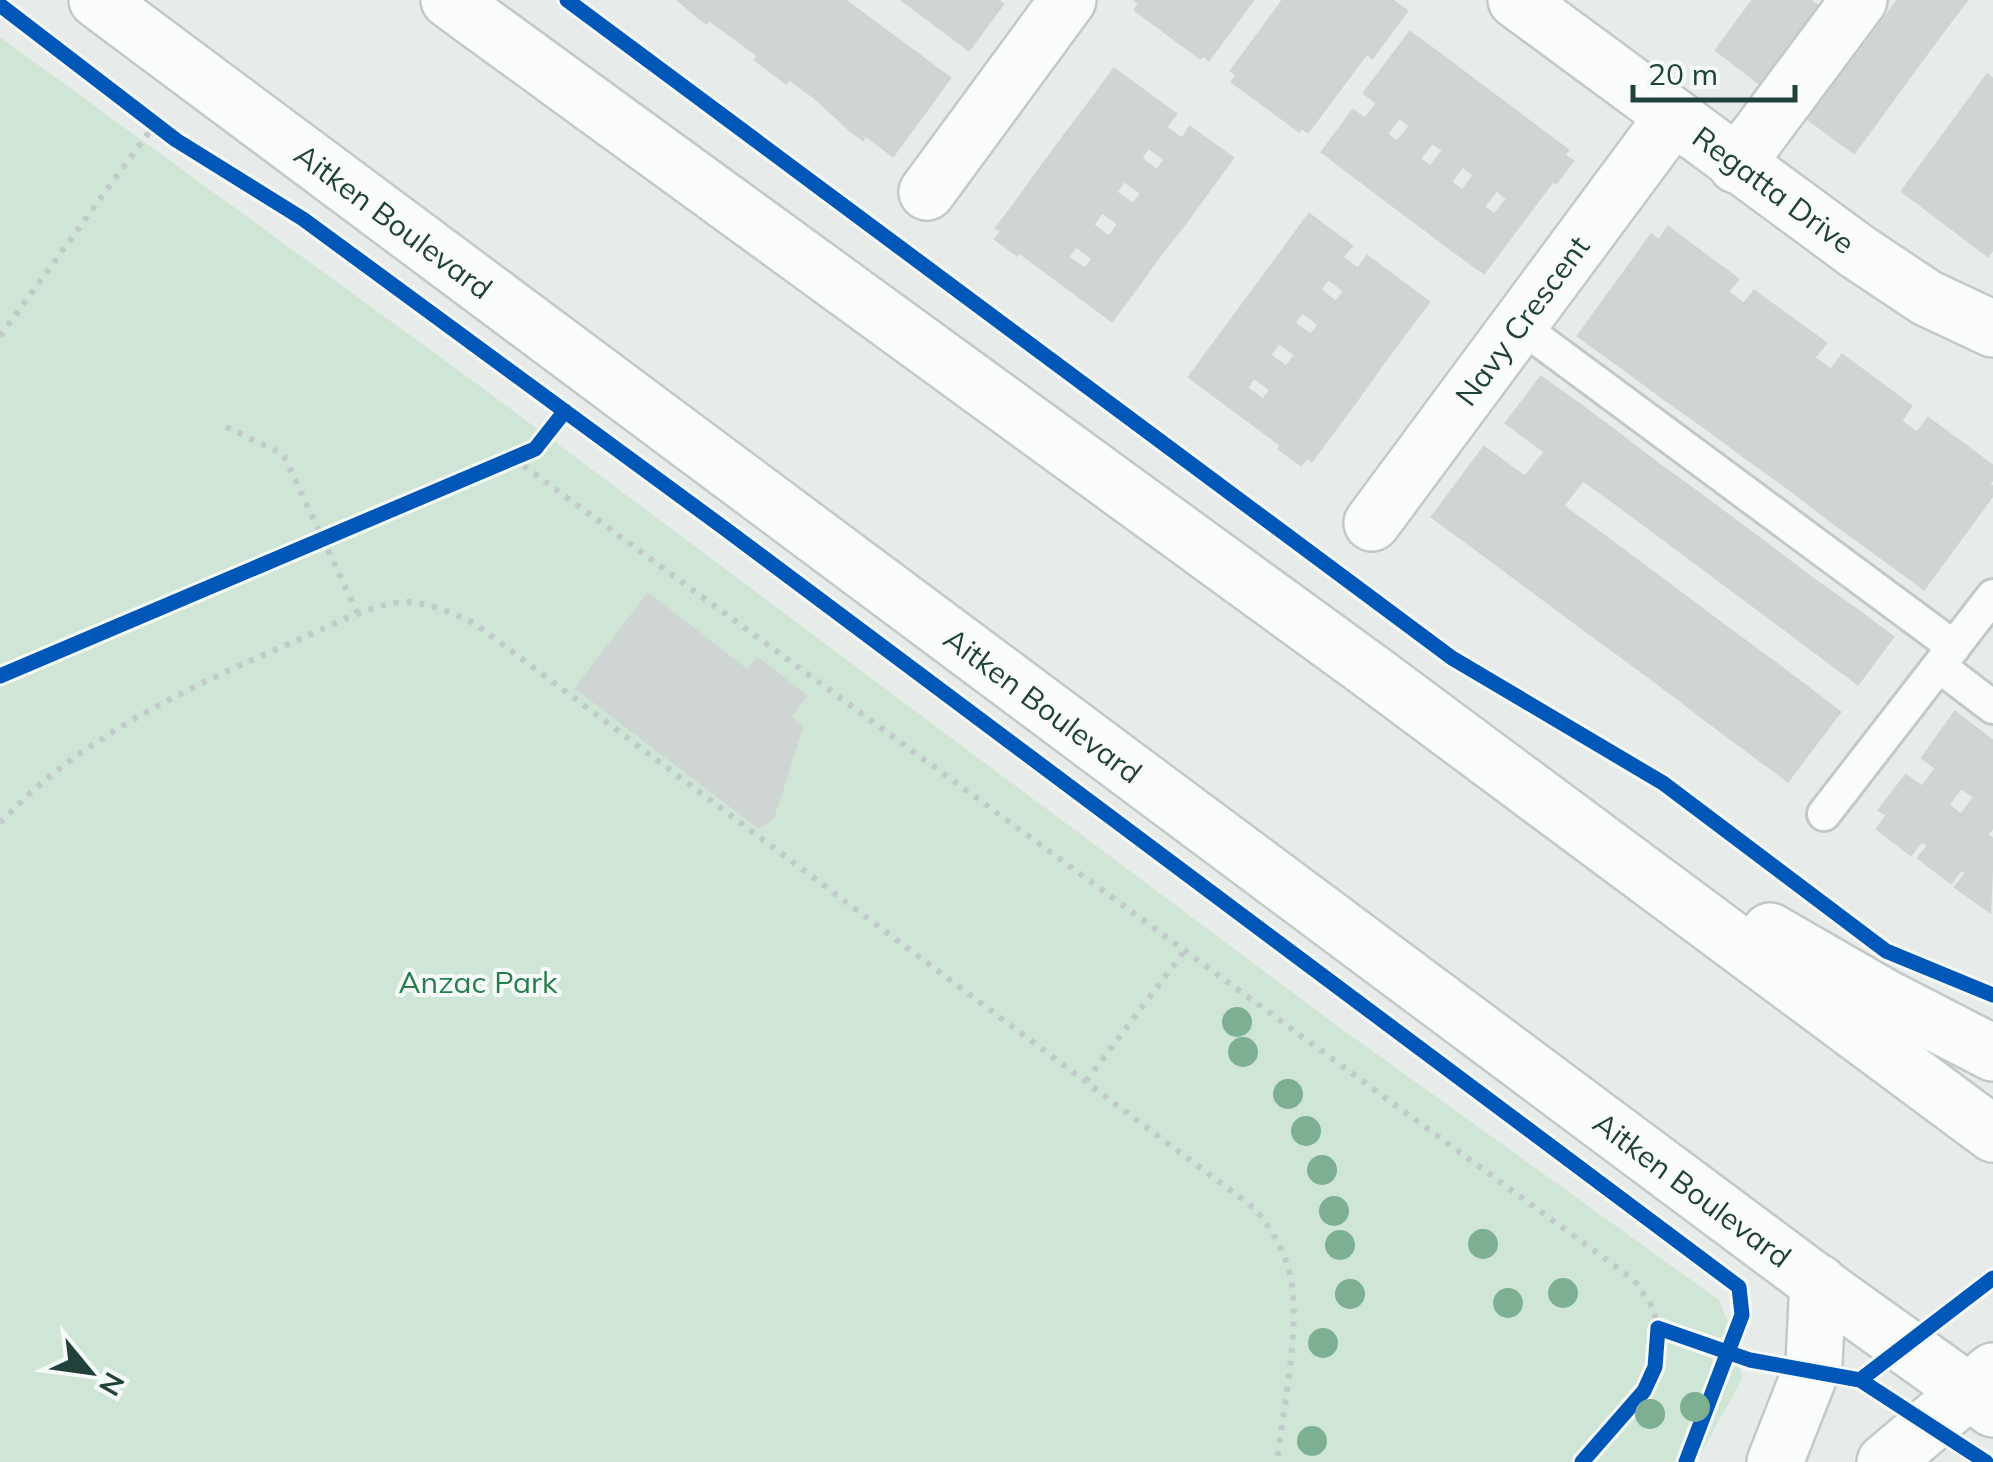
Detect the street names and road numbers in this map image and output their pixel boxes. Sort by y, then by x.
street label: Regatta Drive [1685,118,1862,262]
street label: Aitken Boulevard [287,135,500,307]
street label: Navy Crescent [1447,228,1597,413]
street label: Aitken Boulevard [937,619,1149,791]
street label: Aitken Boulevard [1586,1104,1799,1276]

